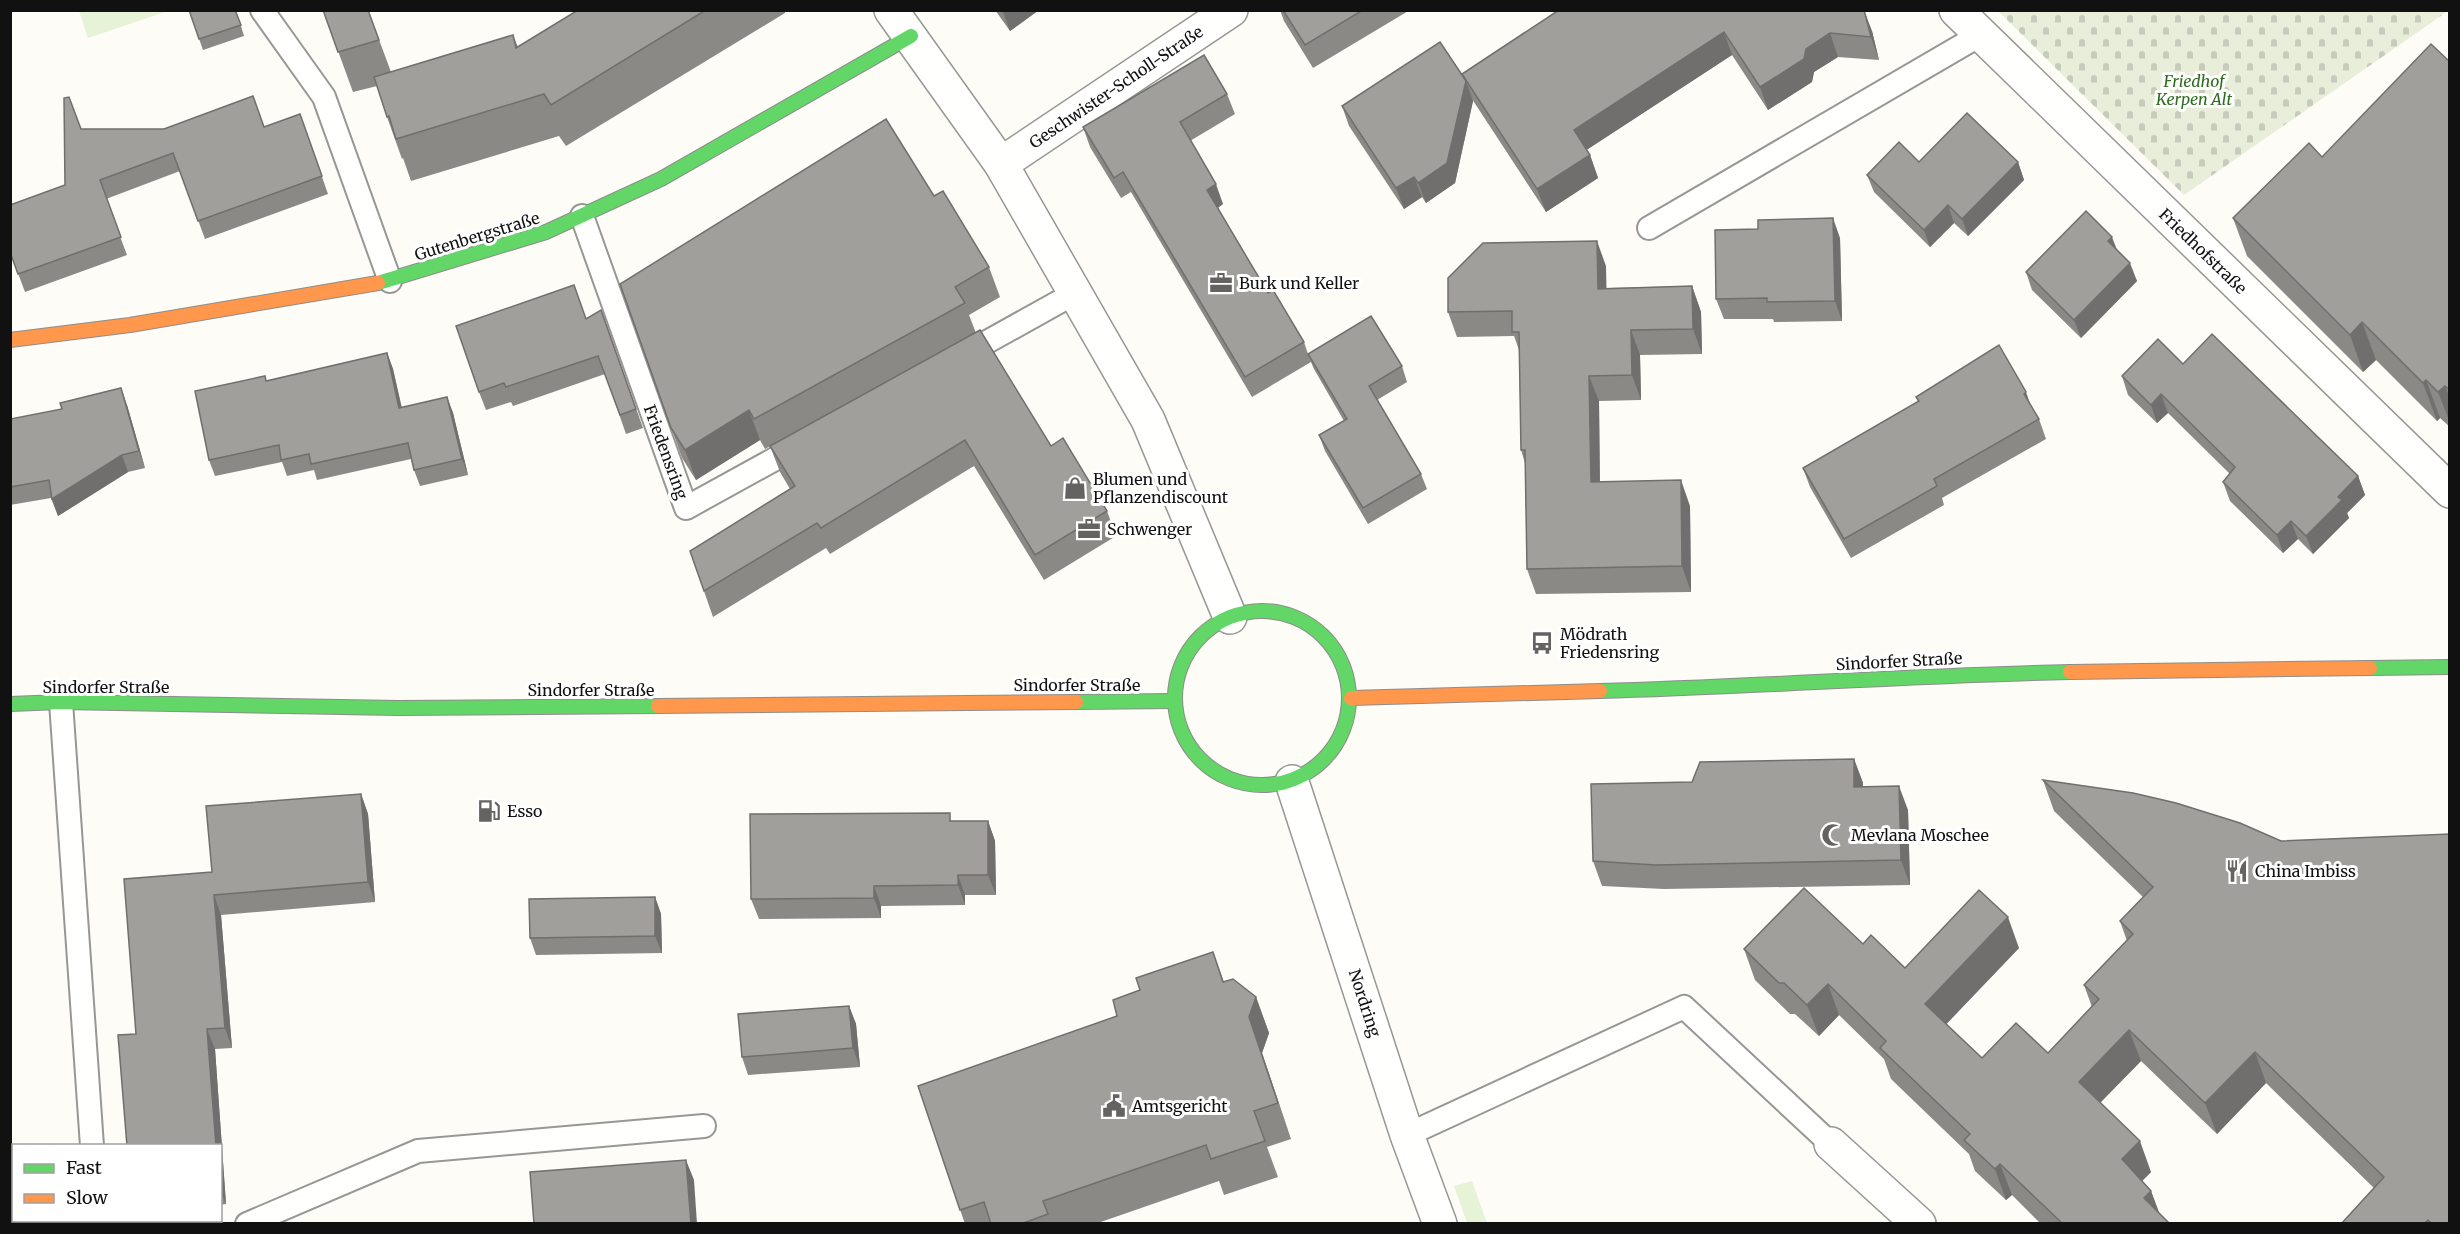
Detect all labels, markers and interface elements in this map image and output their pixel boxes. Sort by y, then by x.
street label: Geschwister-Scholl-Straße [1025,21,1207,153]
park label: Friedhof Kerpen Alt [2155,71,2232,109]
street label: Friedhofstraße [2155,204,2251,298]
street label: Gutenbergstraße [412,207,542,265]
office icon: Burk und Keller [1208,270,1234,296]
place label: Burk und Keller [1239,273,1359,293]
street label: Friedensring [640,402,692,502]
place label: Blumen und Pflanzendiscount [1093,469,1229,507]
shop icon: Blumen und Pflanzendiscount [1062,475,1088,501]
office icon: Schwenger [1076,516,1102,542]
place label: Schwenger [1107,519,1192,539]
place label: Mödrath Friedensring [1560,624,1660,662]
bus stop icon: Mödrath Friedensring [1529,630,1555,656]
street label: Sindorfer Straße [1835,648,1963,674]
street label: Sindorfer Straße [1014,675,1140,695]
street label: Sindorfer Straße [43,677,169,697]
street label: Sindorfer Straße [528,680,654,700]
fuel station icon: Esso [476,798,502,824]
place label: Esso [507,801,542,821]
mosque icon: Mevlana Moschee [1820,822,1846,848]
place label: Mevlana Moschee [1851,825,1989,845]
restaurant icon: China Imbiss [2224,858,2250,884]
place label: China Imbiss [2255,861,2356,881]
street label: Nordring [1345,966,1385,1040]
public building icon: Amtsgericht [1101,1093,1127,1119]
place label: Amtsgericht [1131,1096,1228,1116]
legend [12,1144,222,1222]
text: Fast [66,1156,102,1179]
text: Slow [66,1186,109,1209]

